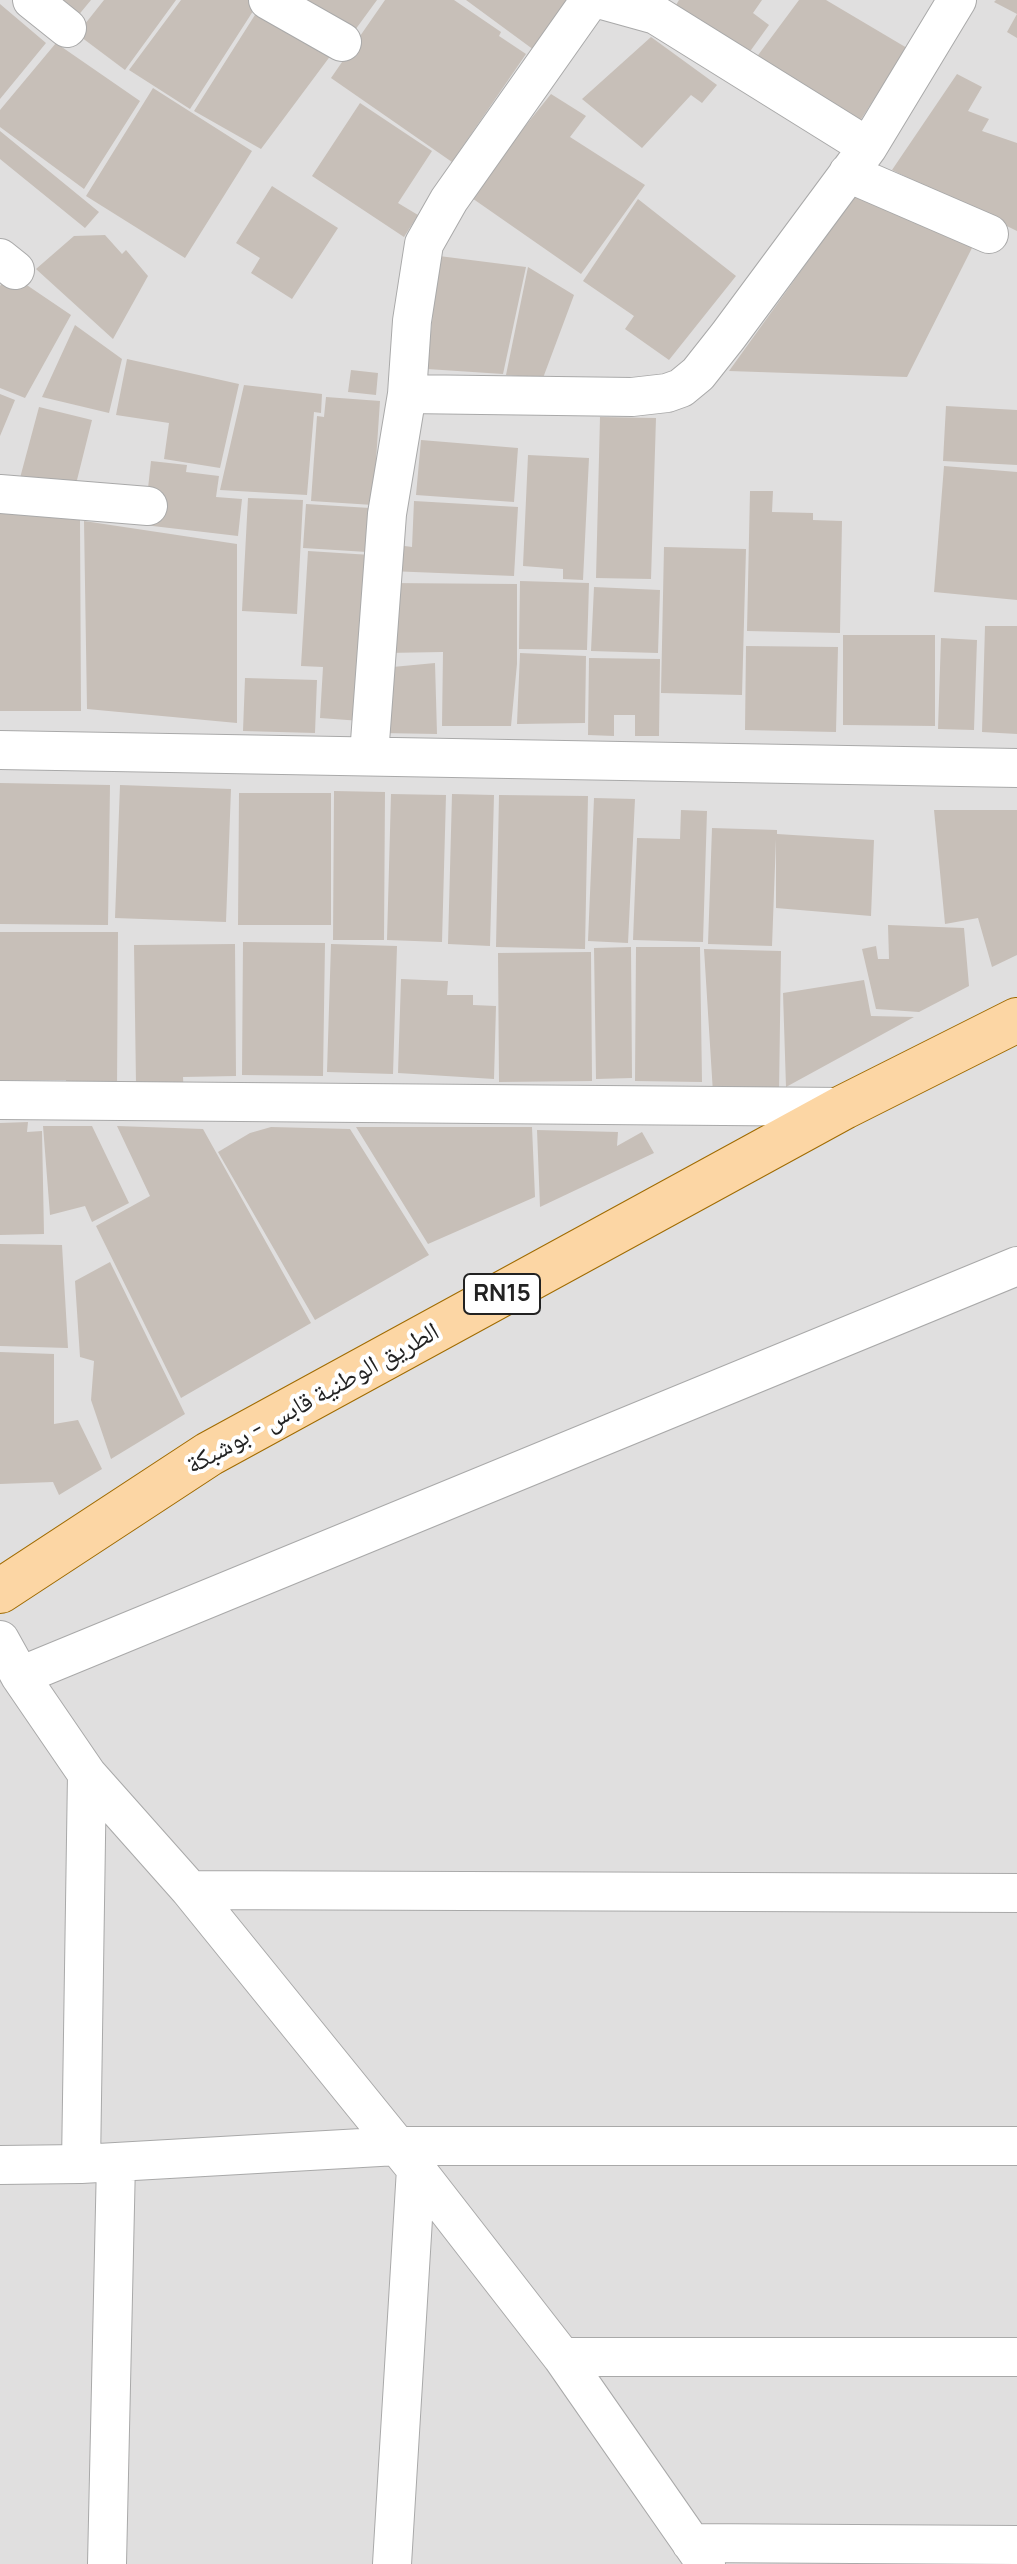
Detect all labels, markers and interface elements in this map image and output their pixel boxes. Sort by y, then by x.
road number: RN15 [464,1274,540,1314]
street label: الطريق الوطنية قابس - بوشبكة [181,1316,445,1482]

